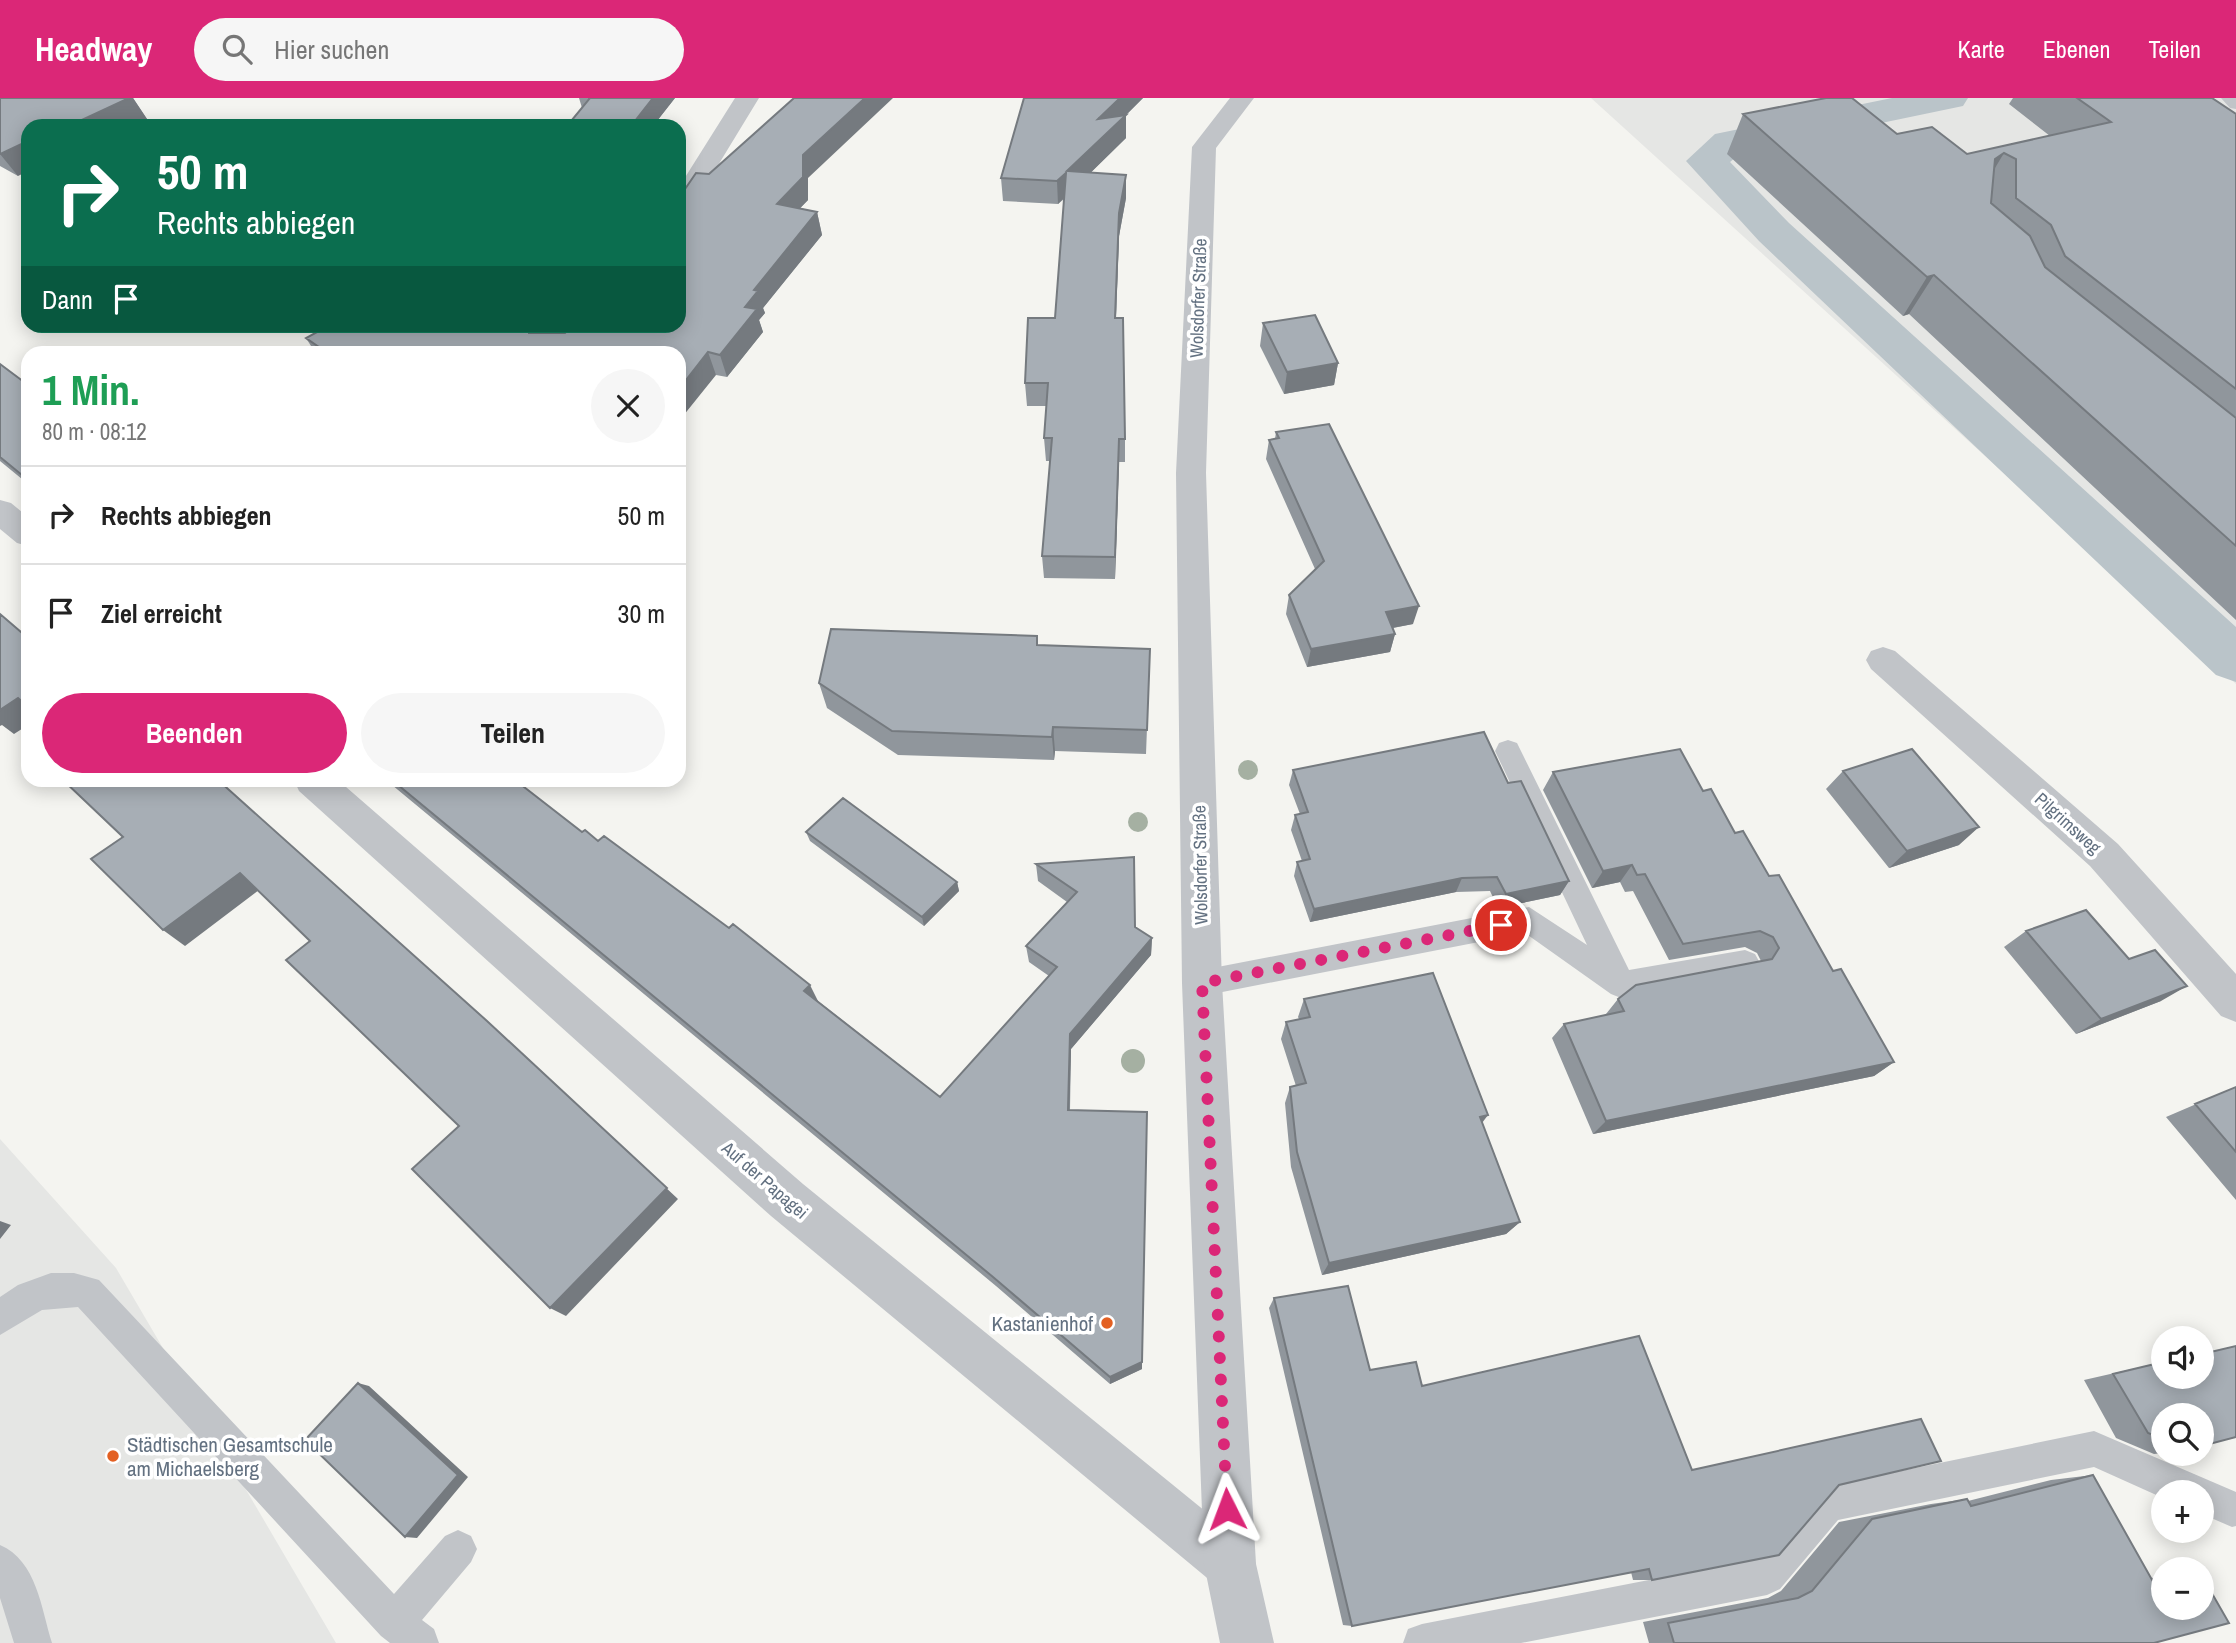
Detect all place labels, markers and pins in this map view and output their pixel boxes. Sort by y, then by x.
pin [1471,895,1531,955]
place label: Kastanienhof [992,1309,1093,1338]
marker: Kastanienhof [1099,1315,1115,1331]
place label: Städtischen Gesamtschule am Michaelsberg [127,1430,333,1483]
marker: Städtischen Gesamtschule am Michaelsberg [105,1448,121,1464]

